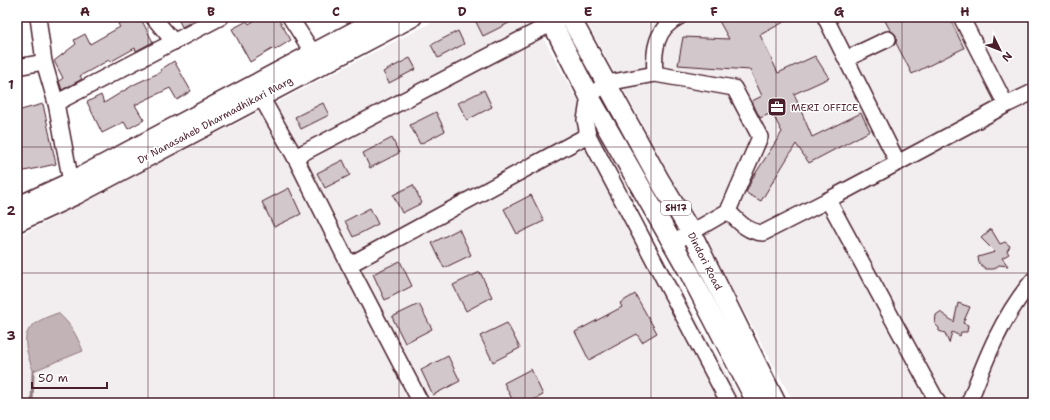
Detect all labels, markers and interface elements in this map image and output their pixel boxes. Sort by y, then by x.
text: A [80,3,90,20]
text: B [207,3,215,20]
text: C [332,3,340,20]
text: D [457,3,467,20]
text: E [584,3,593,20]
text: F [710,3,718,20]
text: G [834,3,845,20]
text: H [960,3,970,20]
north arrow [980,30,1020,70]
text: N [998,48,1015,65]
street label: Dr Nanasaheb Dharmadhikari Marg [135,73,295,167]
text: 1 [8,76,14,93]
office icon: MERI OFFICE [766,96,788,118]
place label: MERI OFFICE [791,101,858,114]
road number: SH17 [661,201,691,215]
text: 2 [6,202,16,219]
street label: Dindori Road [685,230,725,293]
text: 3 [6,327,16,344]
scale bar [32,364,107,390]
text: 50 m [38,370,68,386]

